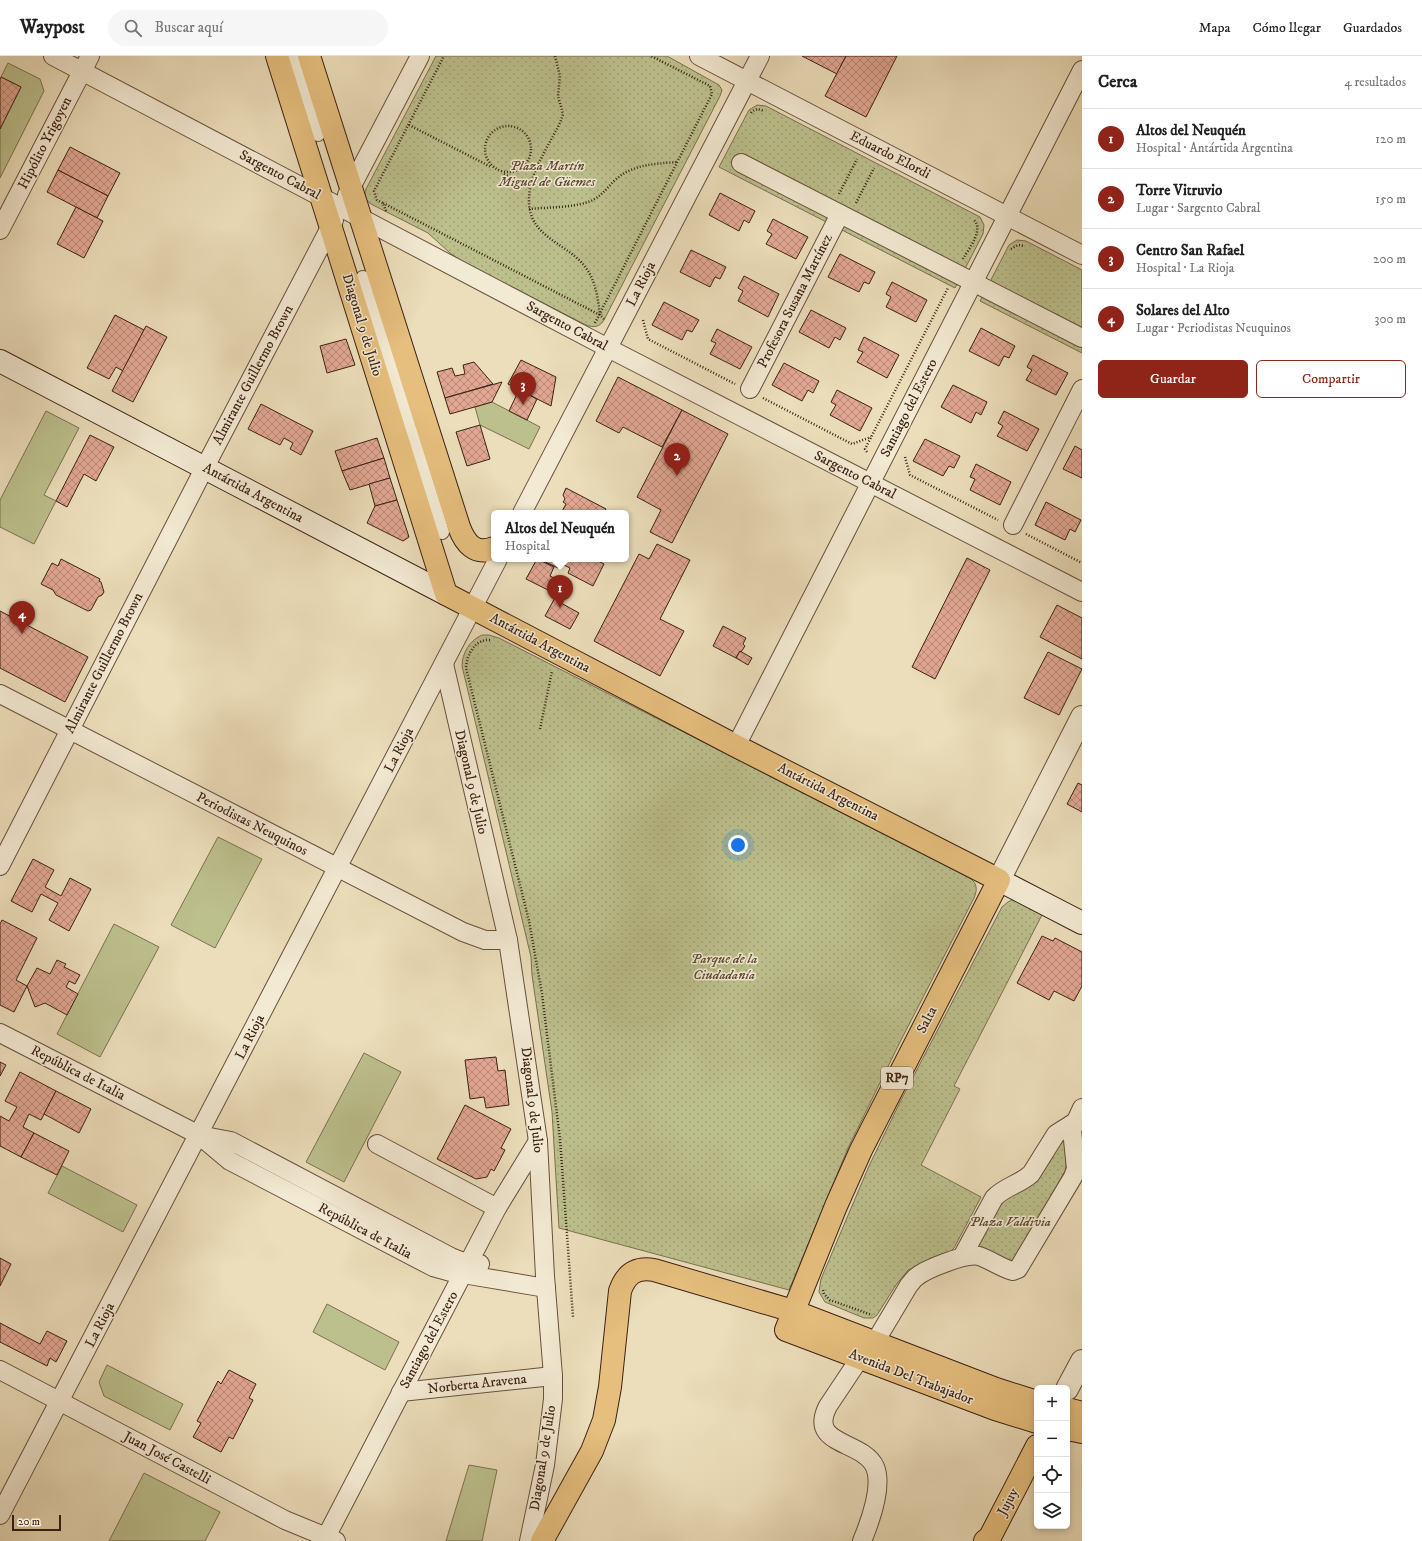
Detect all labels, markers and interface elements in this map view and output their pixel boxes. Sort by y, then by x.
search box [108,10,388,46]
text: Waypost [20,16,84,39]
icon: search [122,17,144,39]
text: Buscar aquí [154,18,223,37]
text: Mapa [1199,19,1230,37]
text: Cómo llegar [1252,19,1321,37]
text: Guardados [1343,19,1402,37]
text: Cerca [1098,71,1137,93]
text: 4 resultados [1344,74,1406,90]
street label: Hipólito Yrigoyen [14,93,76,192]
text: Altos del Neuquén [1136,121,1246,140]
street label: Eduardo Elordi [847,127,934,183]
text: 1 [1109,131,1113,147]
text: 120 m [1375,131,1406,147]
text: Hospital · Antártida Argentina [1136,140,1293,156]
street label: Sargento Cabral [236,146,325,204]
park label: Plaza Martín Miguel de Güemes [498,157,596,191]
text: Torre Vitruvio [1136,181,1222,200]
text: 2 [1108,191,1114,207]
text: 150 m [1375,191,1406,207]
text: Lugar · Sargento Cabral [1136,200,1260,216]
street label: Profesora Susana Martínez [753,231,837,371]
text: Centro San Rafael [1136,241,1244,260]
text: 3 [1109,251,1113,267]
text: 200 m [1373,251,1406,267]
street label: La Rioja [622,258,660,310]
text: Hospital · La Rioja [1136,260,1234,276]
street label: Diagonal 9 de Julio [338,271,386,379]
street label: Sargento Cabral [523,297,612,355]
street label: Almirante Guillermo Brown [208,301,298,448]
text: Solares del Alto [1136,301,1230,320]
text: 4 [1107,311,1115,327]
text: 300 m [1375,311,1406,327]
text: Lugar · Periodistas Neuquinos [1136,320,1291,336]
street label: Santiago del Estero [876,356,942,460]
button: Guardar [1098,360,1248,398]
button: Compartir [1256,360,1406,398]
pin: 3 [510,372,536,405]
pin: 2 [664,443,690,476]
street label: Sargento Cabral [811,447,900,504]
street label: Antártida Argentina [200,459,306,527]
popup [491,510,629,562]
text: Altos del Neuquén [505,519,615,538]
text: Hospital [505,538,550,554]
pin: 1 [547,575,573,608]
street label: Almirante Guillermo Brown [61,589,148,736]
pin: 4 [9,601,35,634]
street label: Antártida Argentina [487,609,593,677]
street label: La Rioja [380,724,418,776]
street label: Diagonal 9 de Julio [450,728,492,836]
street label: Antártida Argentina [774,759,882,825]
street label: Periodistas Neuquinos [193,788,311,860]
your location [728,835,748,855]
park label: Parque de la Ciudadanía [691,950,757,984]
street label: Salta [913,1003,941,1037]
street label: La Rioja [231,1011,269,1063]
street label: República de Italia [28,1041,128,1105]
street label: Diagonal 9 de Julio [517,1046,547,1154]
road number: RP7 [881,1067,913,1089]
street label: República de Italia [315,1199,415,1263]
park label: Plaza Valdivia [969,1213,1051,1231]
street label: Santiago del Estero [396,1288,462,1392]
street label: La Rioja [81,1299,119,1351]
street label: Avenida Del Trabajador [846,1345,977,1409]
street label: Norberta Aravena [427,1370,527,1398]
map controls [1034,1385,1070,1529]
button: + [1034,1385,1070,1421]
street label: Diagonal 9 de Julio [526,1404,560,1512]
button: − [1034,1421,1070,1457]
street label: Juan José Castelli [119,1427,214,1489]
button: locate [1034,1457,1070,1493]
street label: Jujuy [992,1485,1023,1521]
button: layers [1034,1493,1070,1529]
scale bar [12,1513,61,1532]
text: 20 m [18,1515,40,1529]

